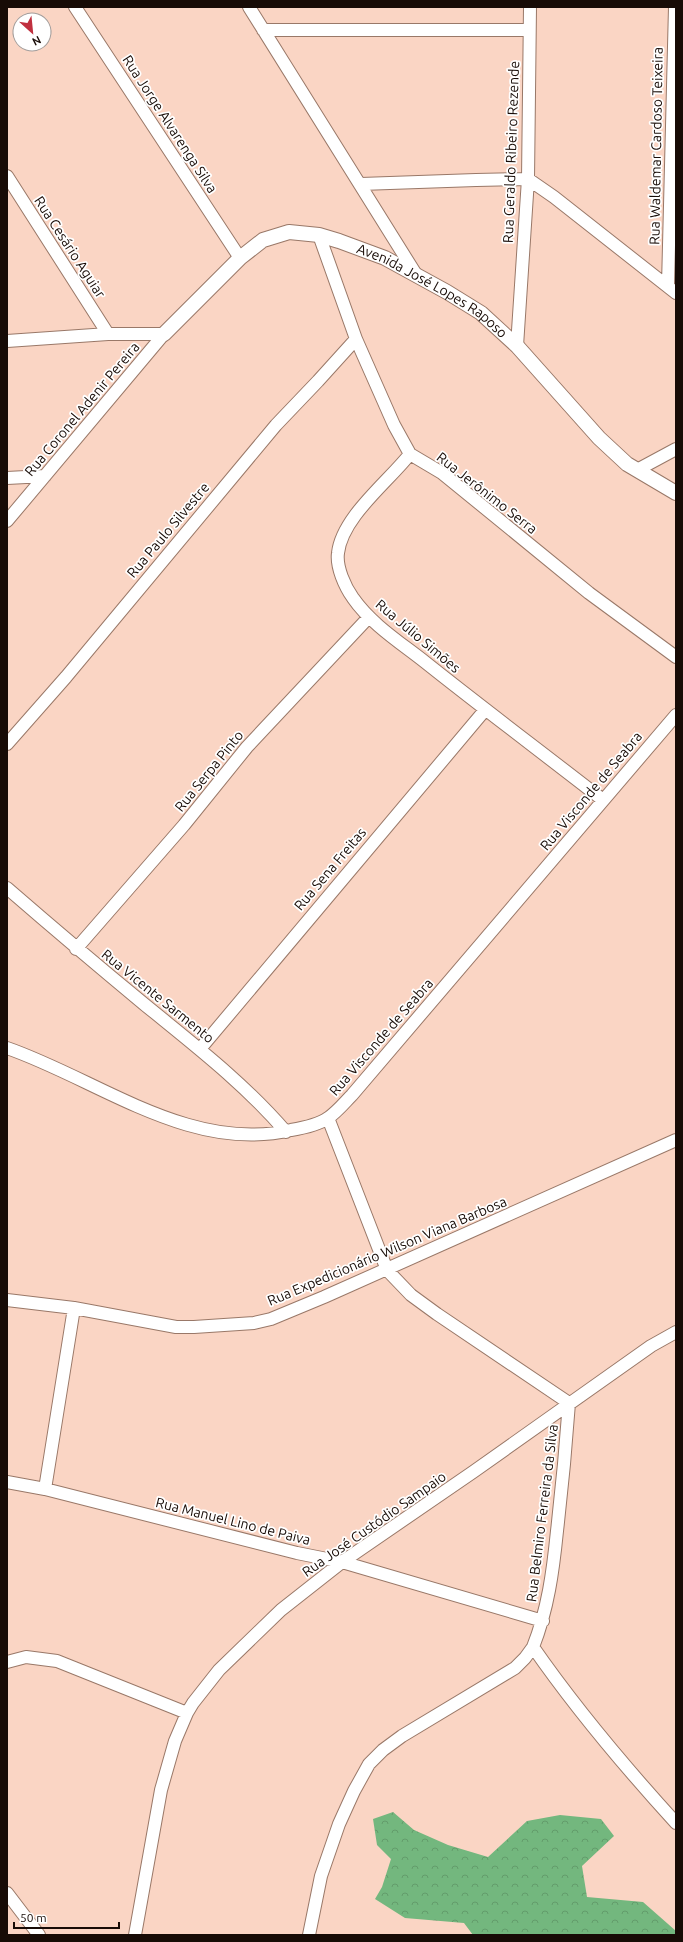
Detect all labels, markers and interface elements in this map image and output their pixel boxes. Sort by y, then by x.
north arrow [12,12,52,52]
text: N [30,34,43,48]
street label: Rua Waldemar Cardoso Teixeira [646,47,666,245]
street label: Rua Jorge Alvarenga Silva [119,52,221,196]
street label: Rua Geraldo Ribeiro Rezende [500,61,522,243]
street label: Rua Cesário Aguiar [31,193,109,301]
street label: Avenida José Lopes Raposo [355,240,511,341]
street label: Rua Coronel Adenir Pereira [21,339,143,479]
street label: Rua Jerônimo Serra [434,449,540,537]
street label: Rua Paulo Silvestre [124,479,212,581]
street label: Rua Júlio Simões [373,596,463,676]
street label: Rua Serpa Pinto [171,727,247,815]
street label: Rua Visconde de Seabra [537,728,645,854]
street label: Rua Sena Freitas [291,824,369,914]
street label: Rua Vicente Sarmento [99,946,217,1046]
street label: Rua Visconde de Seabra [326,975,436,1099]
street label: Rua Expedicionário Wilson Viana Barbosa [265,1193,509,1309]
street label: Rua Belmiro Ferreira da Silva [523,1423,561,1603]
street label: Rua José Custódio Sampaio [299,1468,449,1580]
street label: Rua Manuel Lino de Paiva [154,1494,312,1548]
scale bar [14,1904,119,1930]
text: 50 m [20,1911,47,1924]

